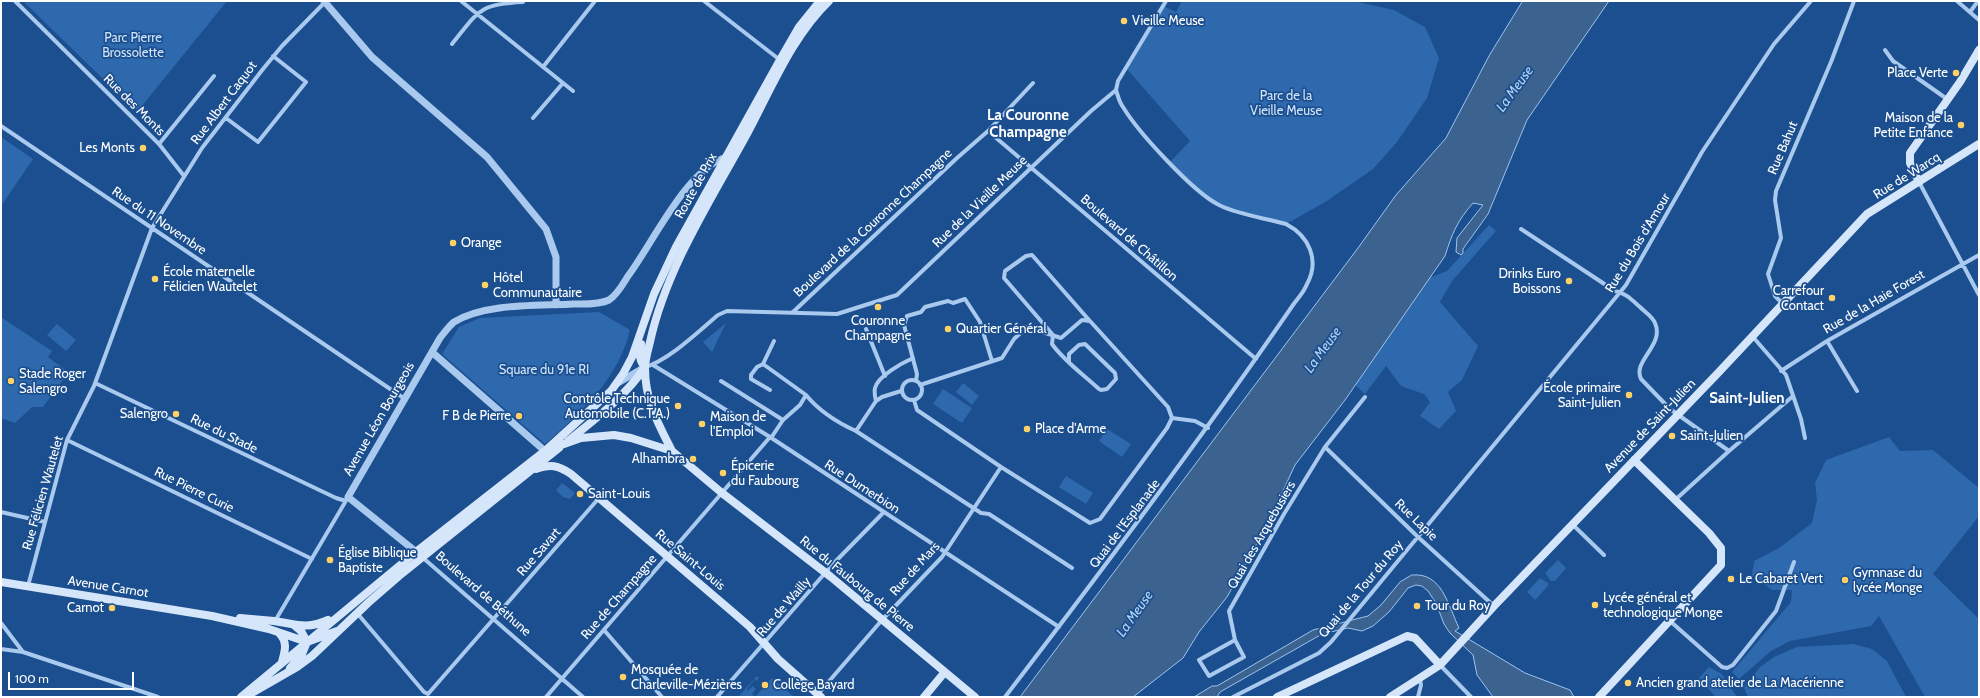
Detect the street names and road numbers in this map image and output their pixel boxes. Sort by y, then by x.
street label: Rue Albert Caquot [188,58,260,148]
street label: Rue des Monts [100,71,168,139]
street label: Rue Bahut [1765,119,1801,177]
street label: Boulevard de la Couronne Champagne [791,145,955,301]
street label: Rue de Warcq [1871,149,1943,203]
street label: Route de Prix [672,150,720,222]
street label: Rue de la Vieille Meuse [930,153,1030,251]
street label: Rue du 11 Novembre [109,184,209,258]
street label: Rue du Bois d'Amour [1602,190,1674,296]
street label: Boulevard de Châtillon [1077,192,1181,284]
street label: Rue de la Haie Forest [1821,267,1927,337]
street label: Avenue Léon Bourgeois [340,359,418,479]
street label: Avenue de Saint-Julien [1601,376,1699,476]
street label: Rue du Stade [188,411,260,457]
street label: Rue Félicien Wautelet [19,434,67,552]
street label: Rue Dumerbion [821,457,903,517]
street label: Rue Pierre Curie [152,464,236,516]
street label: Quai de l'Esplanade [1087,477,1163,571]
street label: Quai des Arquebusiers [1225,478,1299,592]
street label: Rue Lapie [1391,496,1441,544]
street label: Rue Savart [514,525,564,579]
street label: Rue Saint-Louis [652,526,728,594]
street label: Rue du Faubourg de Pierre [797,533,917,635]
street label: Quai de la Tour du Roy [1316,537,1406,641]
street label: Rue de Mars [887,539,943,599]
street label: Boulevard de Béthune [432,548,534,640]
street label: Rue de Champagne [578,551,660,643]
street label: Avenue Carnot [67,573,149,601]
street label: Rue de Wailly [754,574,814,640]

